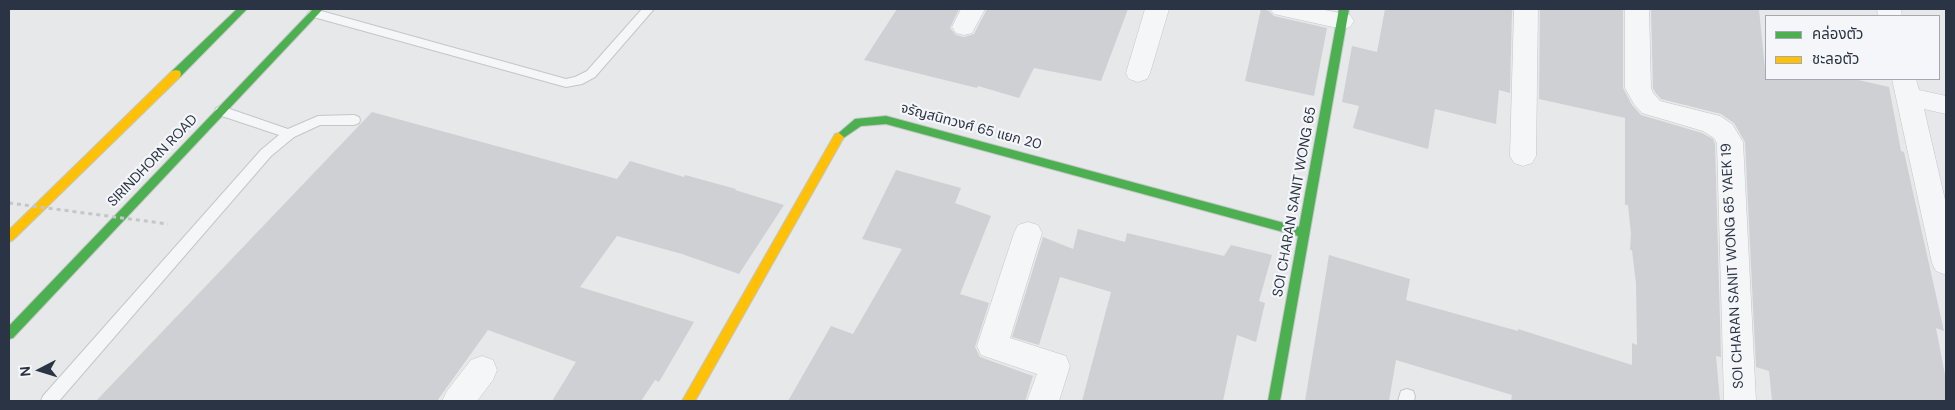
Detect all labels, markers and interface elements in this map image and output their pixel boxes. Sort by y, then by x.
legend [1765,15,1940,80]
text: คล่องตัว [1812,24,1863,44]
text: ชะลอตัว [1812,49,1859,69]
street label: จรัญสนิทวงศ์ 65 แยก 20 [899,100,1043,154]
street label: SOI CHARAN SANIT WONG 65 [1270,106,1320,298]
street label: SIRINDHORN ROAD [105,111,201,211]
street label: SOI CHARAN SANIT WONG 65 YAEK 19 [1718,143,1748,389]
north arrow [15,345,65,395]
text: N [16,365,34,377]

